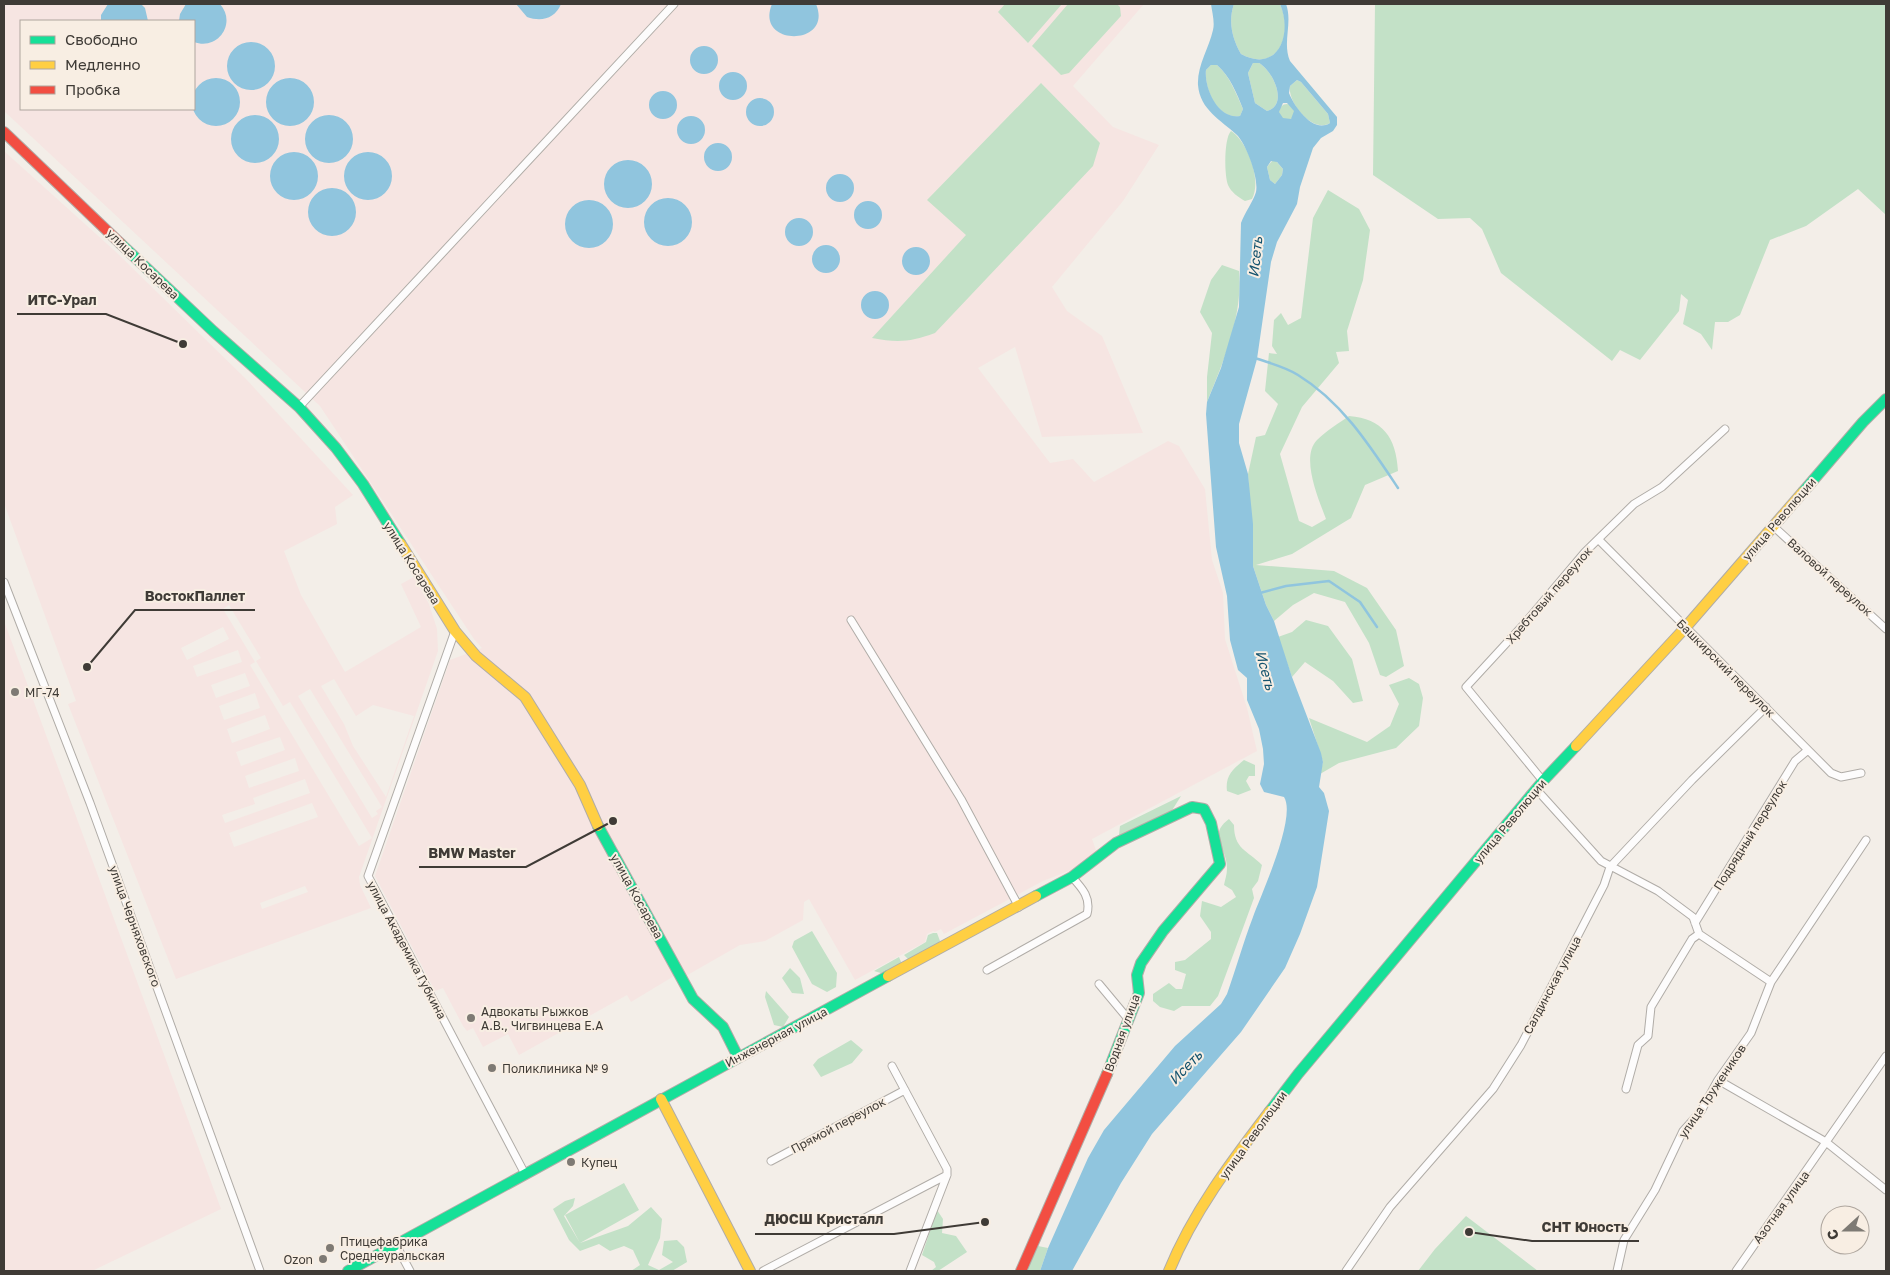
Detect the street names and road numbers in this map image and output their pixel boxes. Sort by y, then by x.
street label: улица Косарева [104,226,182,302]
street label: улица Революции [1739,474,1819,564]
street label: улица Косарева [381,519,443,607]
street label: Валовой переулок [1784,535,1876,619]
street label: Хребтовый переулок [1503,543,1595,647]
street label: Башкирский переулок [1674,616,1778,720]
street label: улица Революции [1470,776,1550,866]
street label: Подрядный переулок [1710,777,1790,893]
street label: улица Косарева [607,851,667,941]
street label: улица Черняховского [106,863,164,989]
street label: улица Академика Губкина [364,878,450,1022]
street label: Салдинская улица [1520,933,1584,1037]
street label: Водная улица [1101,992,1143,1074]
street label: Инженерная улица [722,1004,830,1070]
street label: улица Тружеников [1675,1041,1749,1141]
street label: улица Революции [1216,1088,1290,1182]
street label: Прямой переулок [788,1094,888,1156]
street label: Азотная улица [1750,1168,1812,1246]

